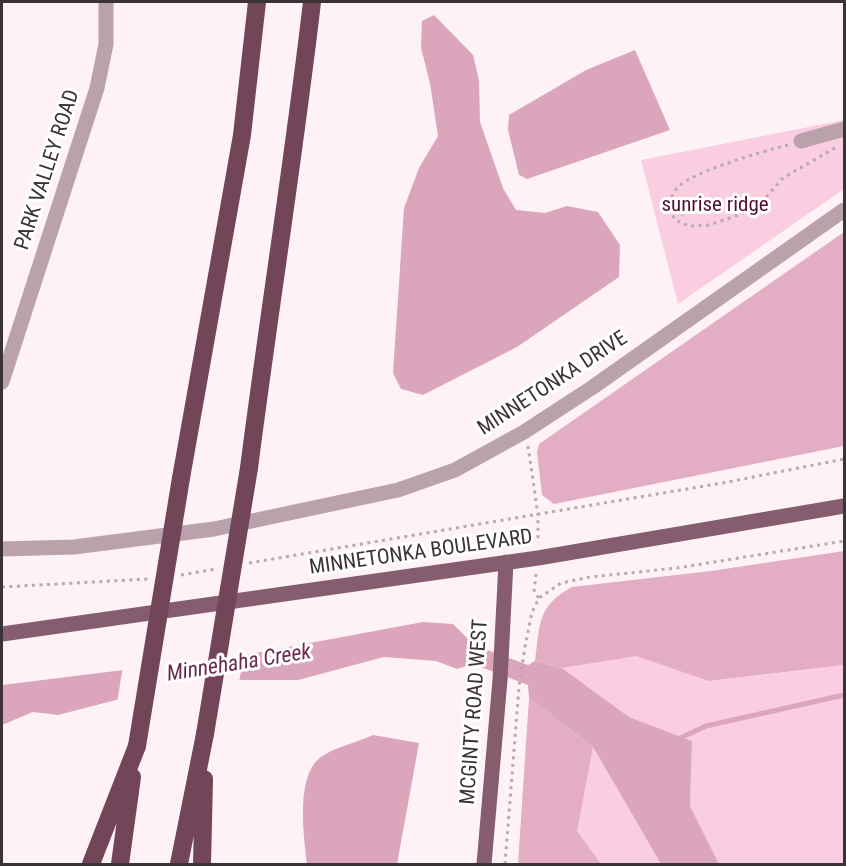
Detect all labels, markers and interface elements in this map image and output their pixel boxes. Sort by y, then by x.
street label: PARK VALLEY ROAD [10,87,86,253]
park label: sunrise ridge [661,193,769,219]
street label: MINNETONKA DRIVE [474,326,632,442]
street label: MINNETONKA BOULEVARD [308,525,534,581]
street label: MCGINTY ROAD WEST [456,618,494,806]
water label: Minnehaha Creek [165,640,313,688]

